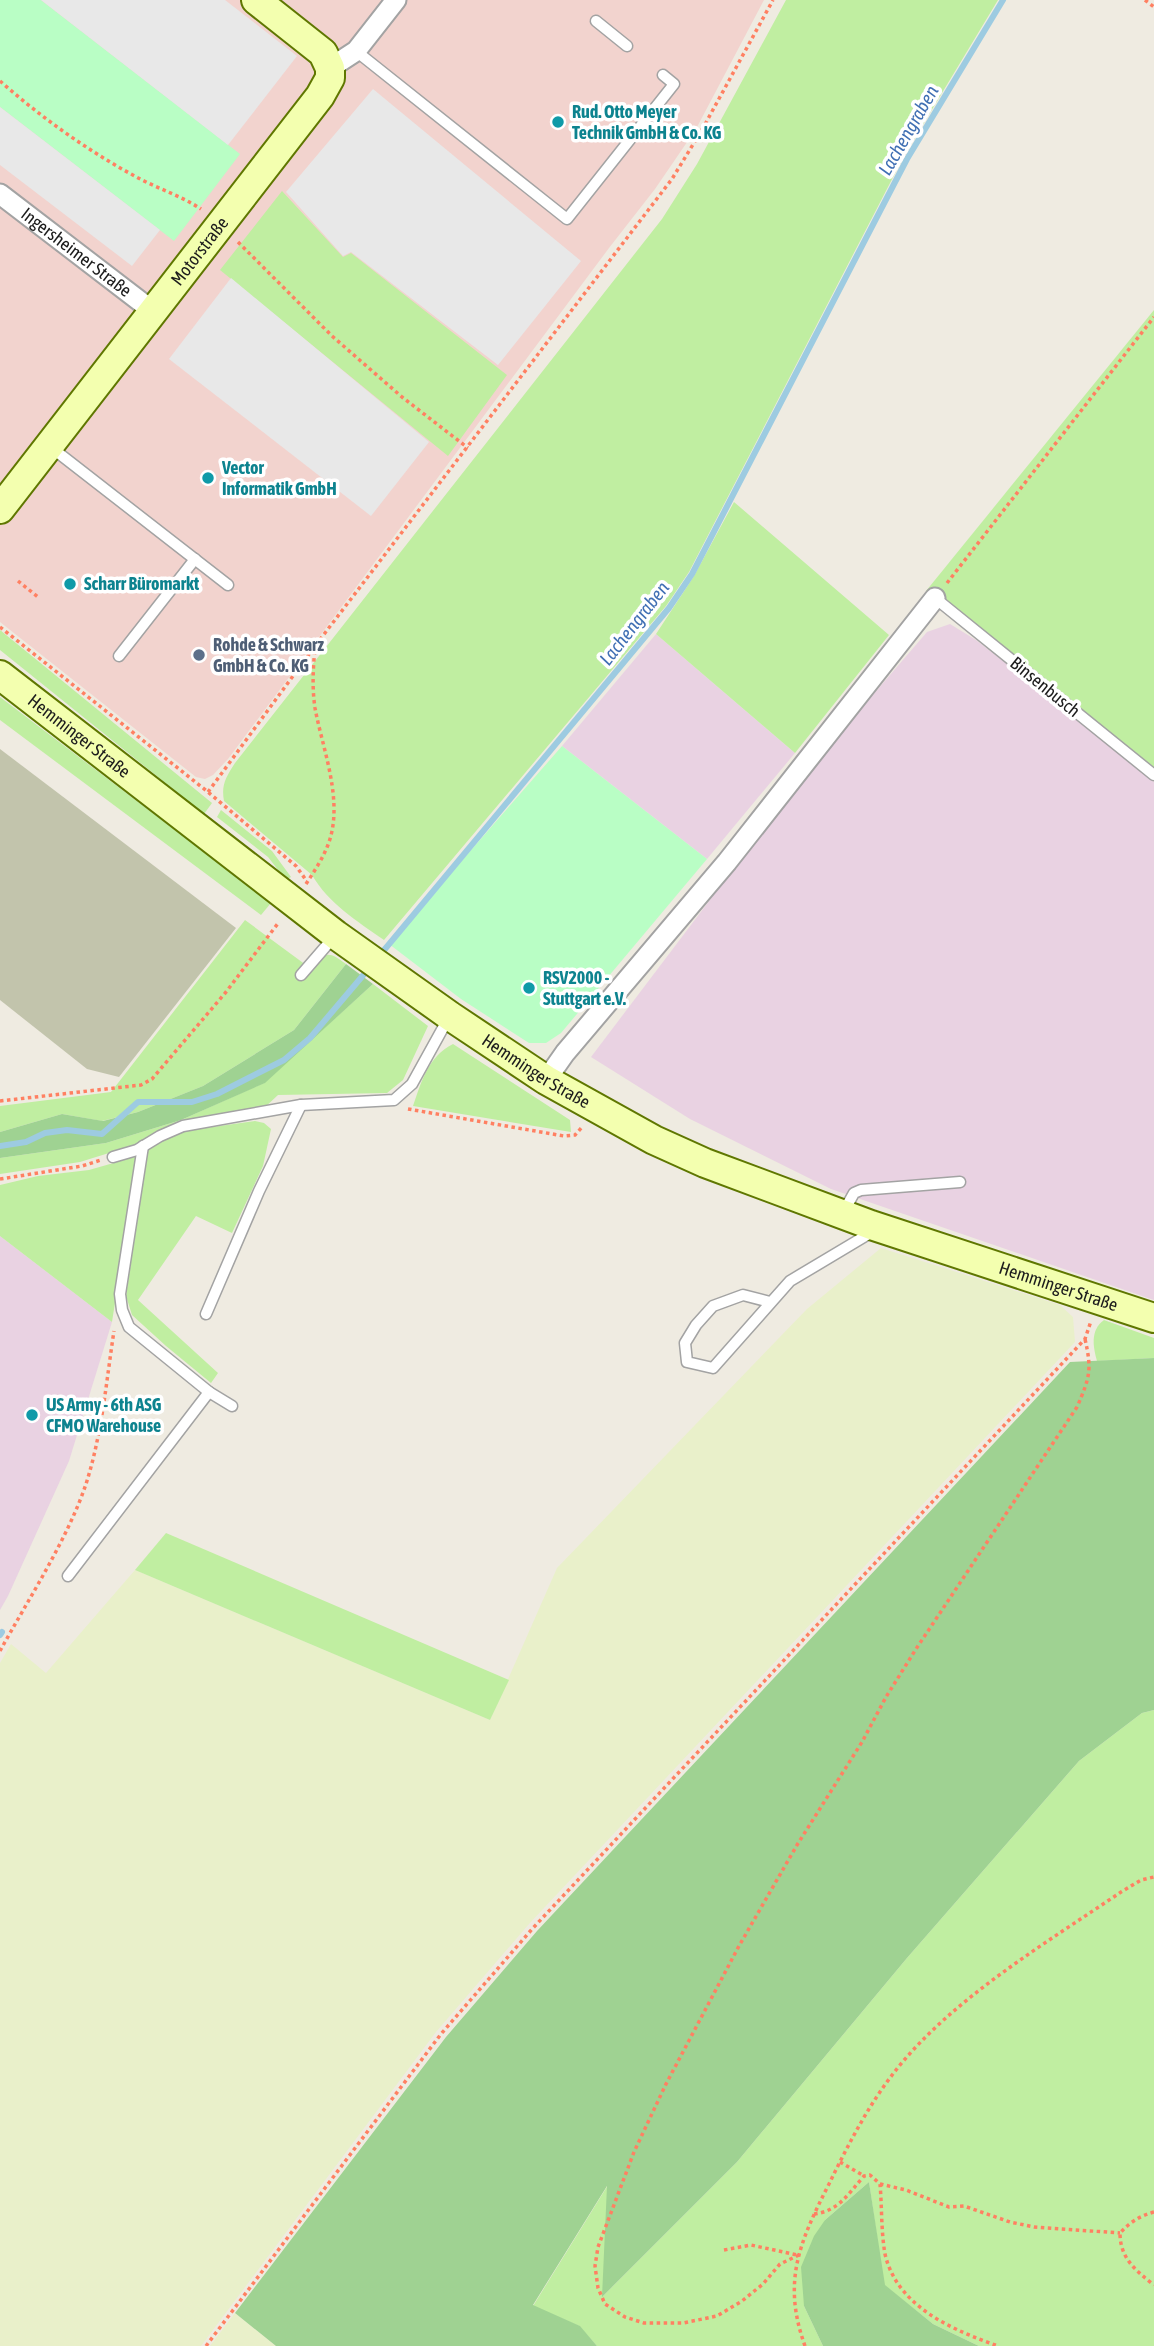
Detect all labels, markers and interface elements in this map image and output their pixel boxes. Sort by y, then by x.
water label: Lachengraben [873,81,943,179]
place label: Rud. Otto Meyer Technik GmbH & Co. KG [572,101,722,143]
marker: Rud. Otto Meyer Technik GmbH & Co. KG [550,114,566,130]
street label: Ingersheimer Straße [17,203,136,301]
street label: Motorstraße [166,213,232,289]
place label: Vector Informatik GmbH [221,457,337,499]
marker: Vector Informatik GmbH [200,470,216,486]
place label: Scharr Büromarkt [84,573,200,594]
marker: Scharr Büromarkt [62,576,78,592]
water label: Lachengraben [595,577,673,669]
place label: Rohde & Schwarz GmbH & Co. KG [213,634,324,676]
marker: Rohde & Schwarz GmbH & Co. KG [191,647,207,663]
street label: Binsenbusch [1006,652,1084,721]
street label: Hemminger Straße [24,690,135,782]
place label: RSV2000 - Stuttgart e.V. [543,967,626,1009]
marker: RSV2000 - Stuttgart e.V. [521,980,537,996]
street label: Hemminger Straße [478,1029,594,1112]
street label: Hemminger Straße [997,1257,1121,1315]
place label: US Army - 6th ASG CFMO Warehouse [46,1394,162,1436]
marker: US Army - 6th ASG CFMO Warehouse [24,1407,40,1423]

